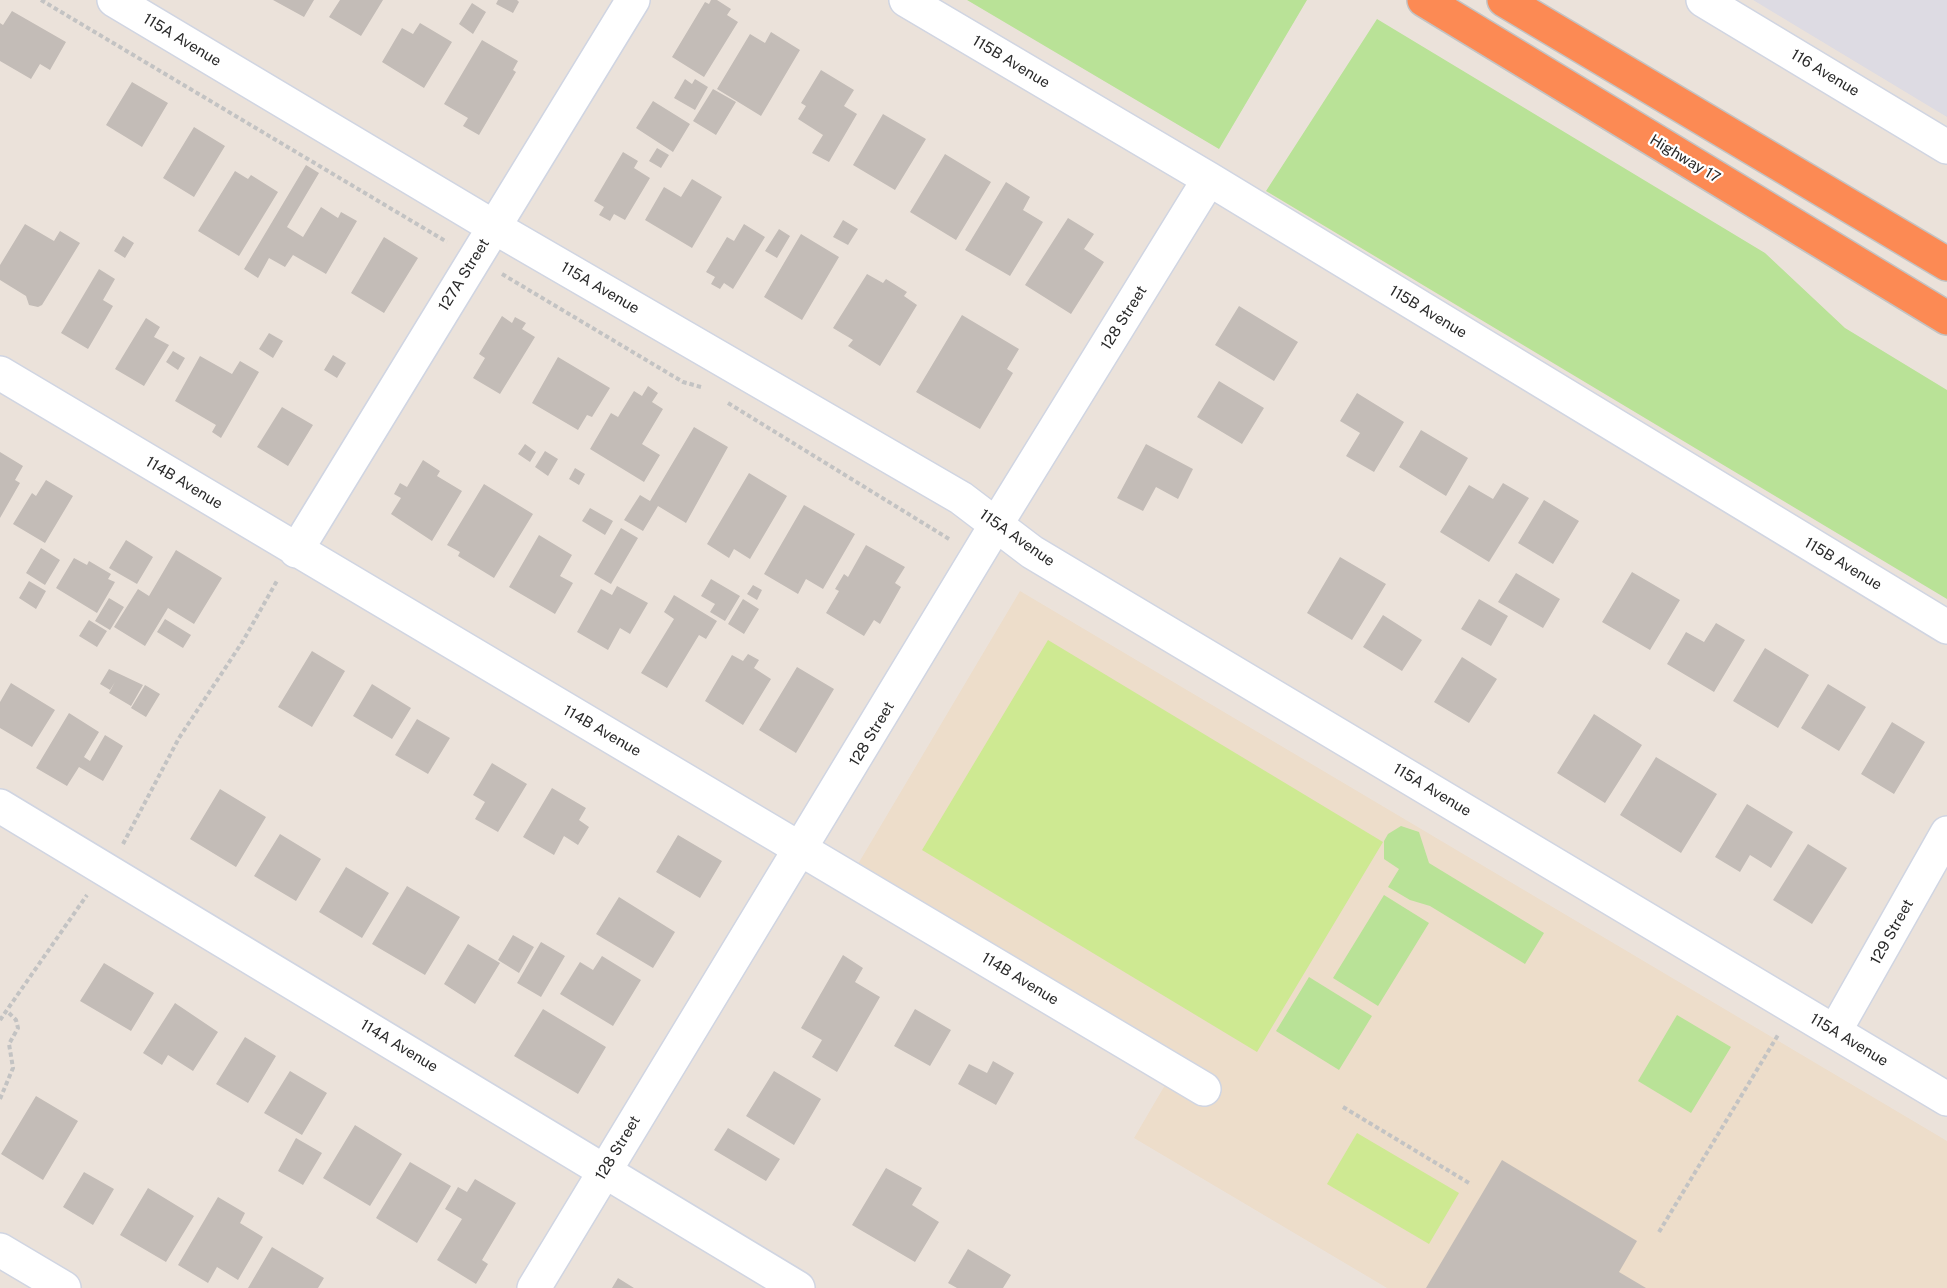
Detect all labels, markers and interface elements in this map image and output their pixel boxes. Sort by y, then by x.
street label: 115A Avenue [140,10,224,70]
street label: 115B Avenue [969,32,1053,92]
street label: 116 Avenue [1787,46,1863,100]
street label: Highway 17 [1646,131,1724,187]
street label: 127A Street [435,235,493,315]
street label: 115A Avenue [558,258,642,318]
street label: 115B Avenue [1386,282,1470,342]
street label: 128 Street [1097,283,1151,353]
street label: 114B Avenue [142,453,226,513]
street label: 115A Avenue [976,505,1058,571]
street label: 115B Avenue [1801,534,1885,594]
street label: 128 Street [846,698,898,770]
street label: 114B Avenue [560,701,644,761]
street label: 115A Avenue [1390,760,1474,820]
street label: 129 Street [1867,896,1917,968]
street label: 114B Avenue [978,949,1062,1009]
street label: 115A Avenue [1807,1010,1891,1070]
street label: 114A Avenue [357,1016,441,1076]
street label: 128 Street [592,1112,644,1184]

